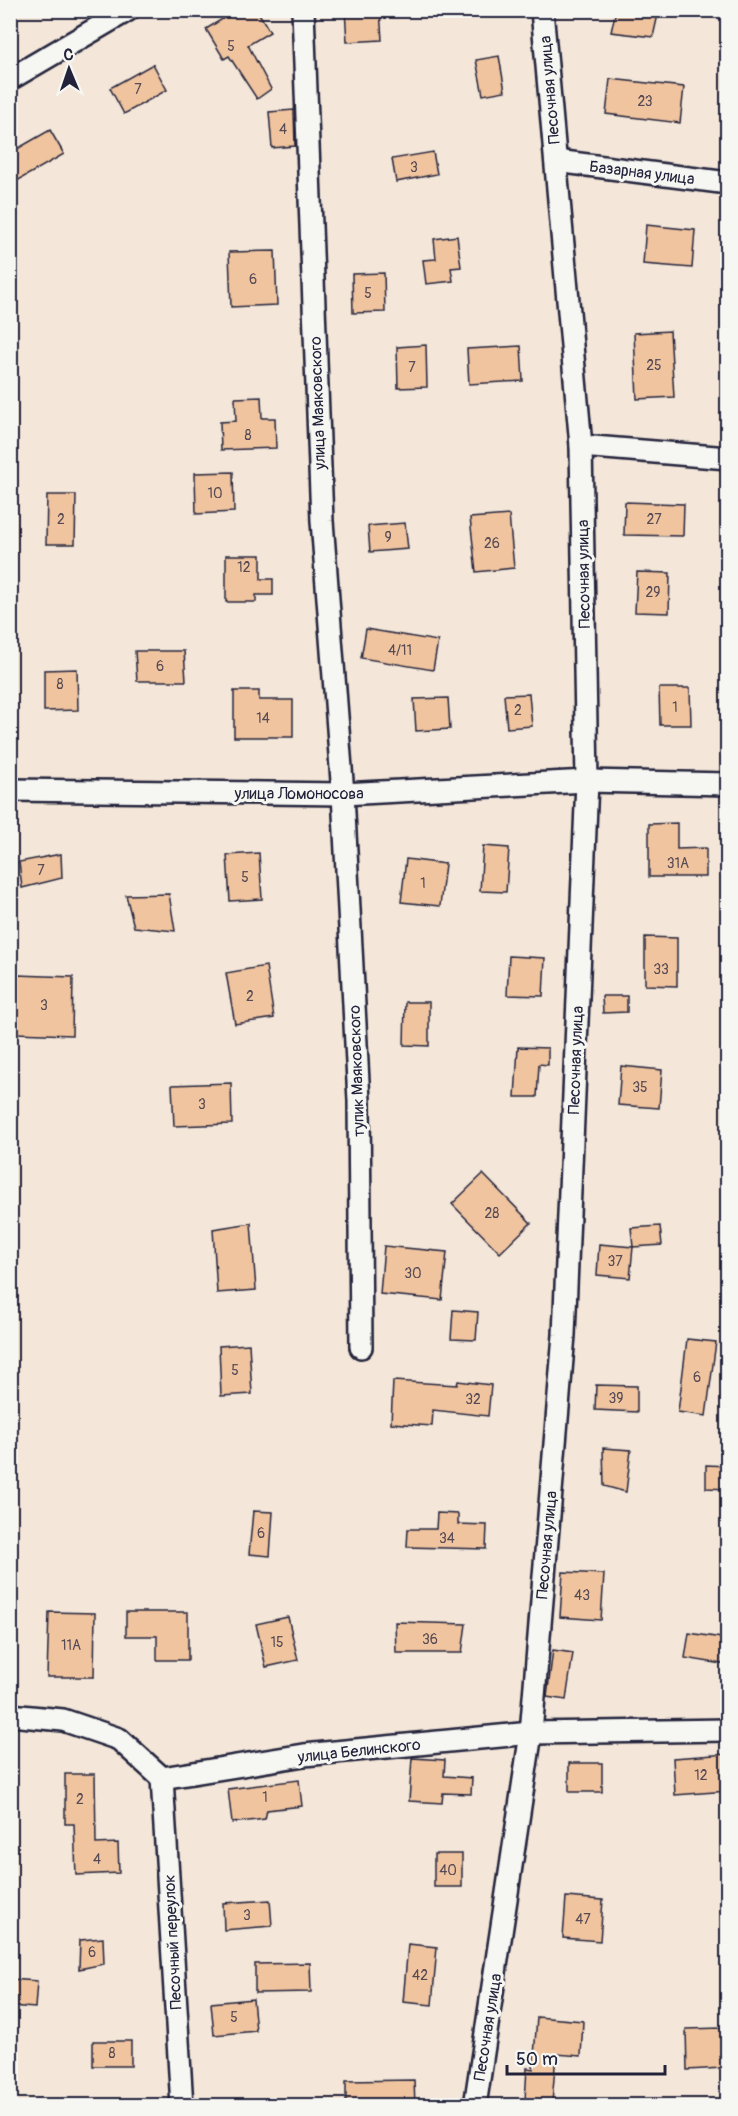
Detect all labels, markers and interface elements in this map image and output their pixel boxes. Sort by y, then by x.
street label: Песочная улица [535,35,565,145]
house number: 5 [227,38,235,55]
north arrow [39,39,99,99]
text: С [63,45,74,65]
house number: 7 [134,81,142,98]
house number: 23 [637,93,653,110]
house number: 4 [279,121,287,138]
street label: Базарная улица [588,157,696,189]
house number: 3 [410,159,418,176]
house number: 6 [249,271,257,288]
house number: 5 [364,285,372,302]
street label: улица Маяковского [306,335,330,471]
house number: 25 [646,357,662,374]
house number: 7 [408,359,416,376]
house number: 8 [244,427,252,444]
house number: 10 [207,485,223,502]
house number: 2 [57,511,65,528]
house number: 27 [646,511,662,528]
street label: Песочная улица [573,520,595,628]
house number: 9 [384,529,392,546]
house number: 26 [484,535,500,552]
house number: 12 [237,559,251,576]
house number: 29 [645,584,661,601]
house number: 4/11 [388,642,412,659]
house number: 6 [156,658,164,675]
house number: 8 [56,676,64,693]
house number: 1 [672,699,678,716]
house number: 2 [514,702,522,719]
house number: 14 [256,710,270,727]
street label: улица Ломоносова [233,784,364,804]
house number: 31А [667,855,689,872]
house number: 7 [37,862,45,879]
house number: 5 [241,869,249,886]
house number: 1 [420,875,426,892]
house number: 33 [653,961,669,978]
house number: 2 [246,988,254,1005]
house number: 3 [40,997,48,1014]
street label: тупик Маяковского [345,1004,369,1137]
street label: Песочная улица [564,1005,588,1115]
house number: 35 [632,1079,648,1096]
house number: 3 [198,1096,206,1113]
house number: 28 [485,1205,499,1222]
house number: 37 [607,1253,623,1270]
house number: 30 [404,1265,422,1282]
house number: 5 [231,1362,239,1379]
house number: 6 [693,1369,701,1386]
house number: 39 [608,1390,624,1407]
house number: 32 [465,1391,481,1408]
street label: Песочная улица [532,1490,562,1600]
house number: 6 [257,1525,265,1542]
house number: 34 [439,1530,455,1547]
house number: 43 [574,1587,590,1604]
house number: 36 [422,1631,438,1648]
house number: 15 [270,1634,284,1651]
house number: 11А [61,1637,81,1654]
street label: улица Белинского [296,1735,422,1767]
house number: 12 [694,1767,708,1784]
house number: 1 [262,1789,268,1806]
house number: 2 [76,1791,84,1808]
house number: 4 [93,1851,101,1868]
house number: 40 [439,1862,457,1879]
street label: Песочный переулок [159,1874,187,2010]
house number: 3 [243,1907,251,1924]
house number: 47 [575,1911,591,1928]
house number: 6 [88,1944,96,1961]
house number: 42 [412,1967,428,1984]
street label: Песочная улица [470,1972,506,2082]
house number: 5 [230,2009,238,2026]
scale bar [507,2038,664,2076]
house number: 8 [108,2045,116,2062]
text: 50 m [516,2048,558,2071]

